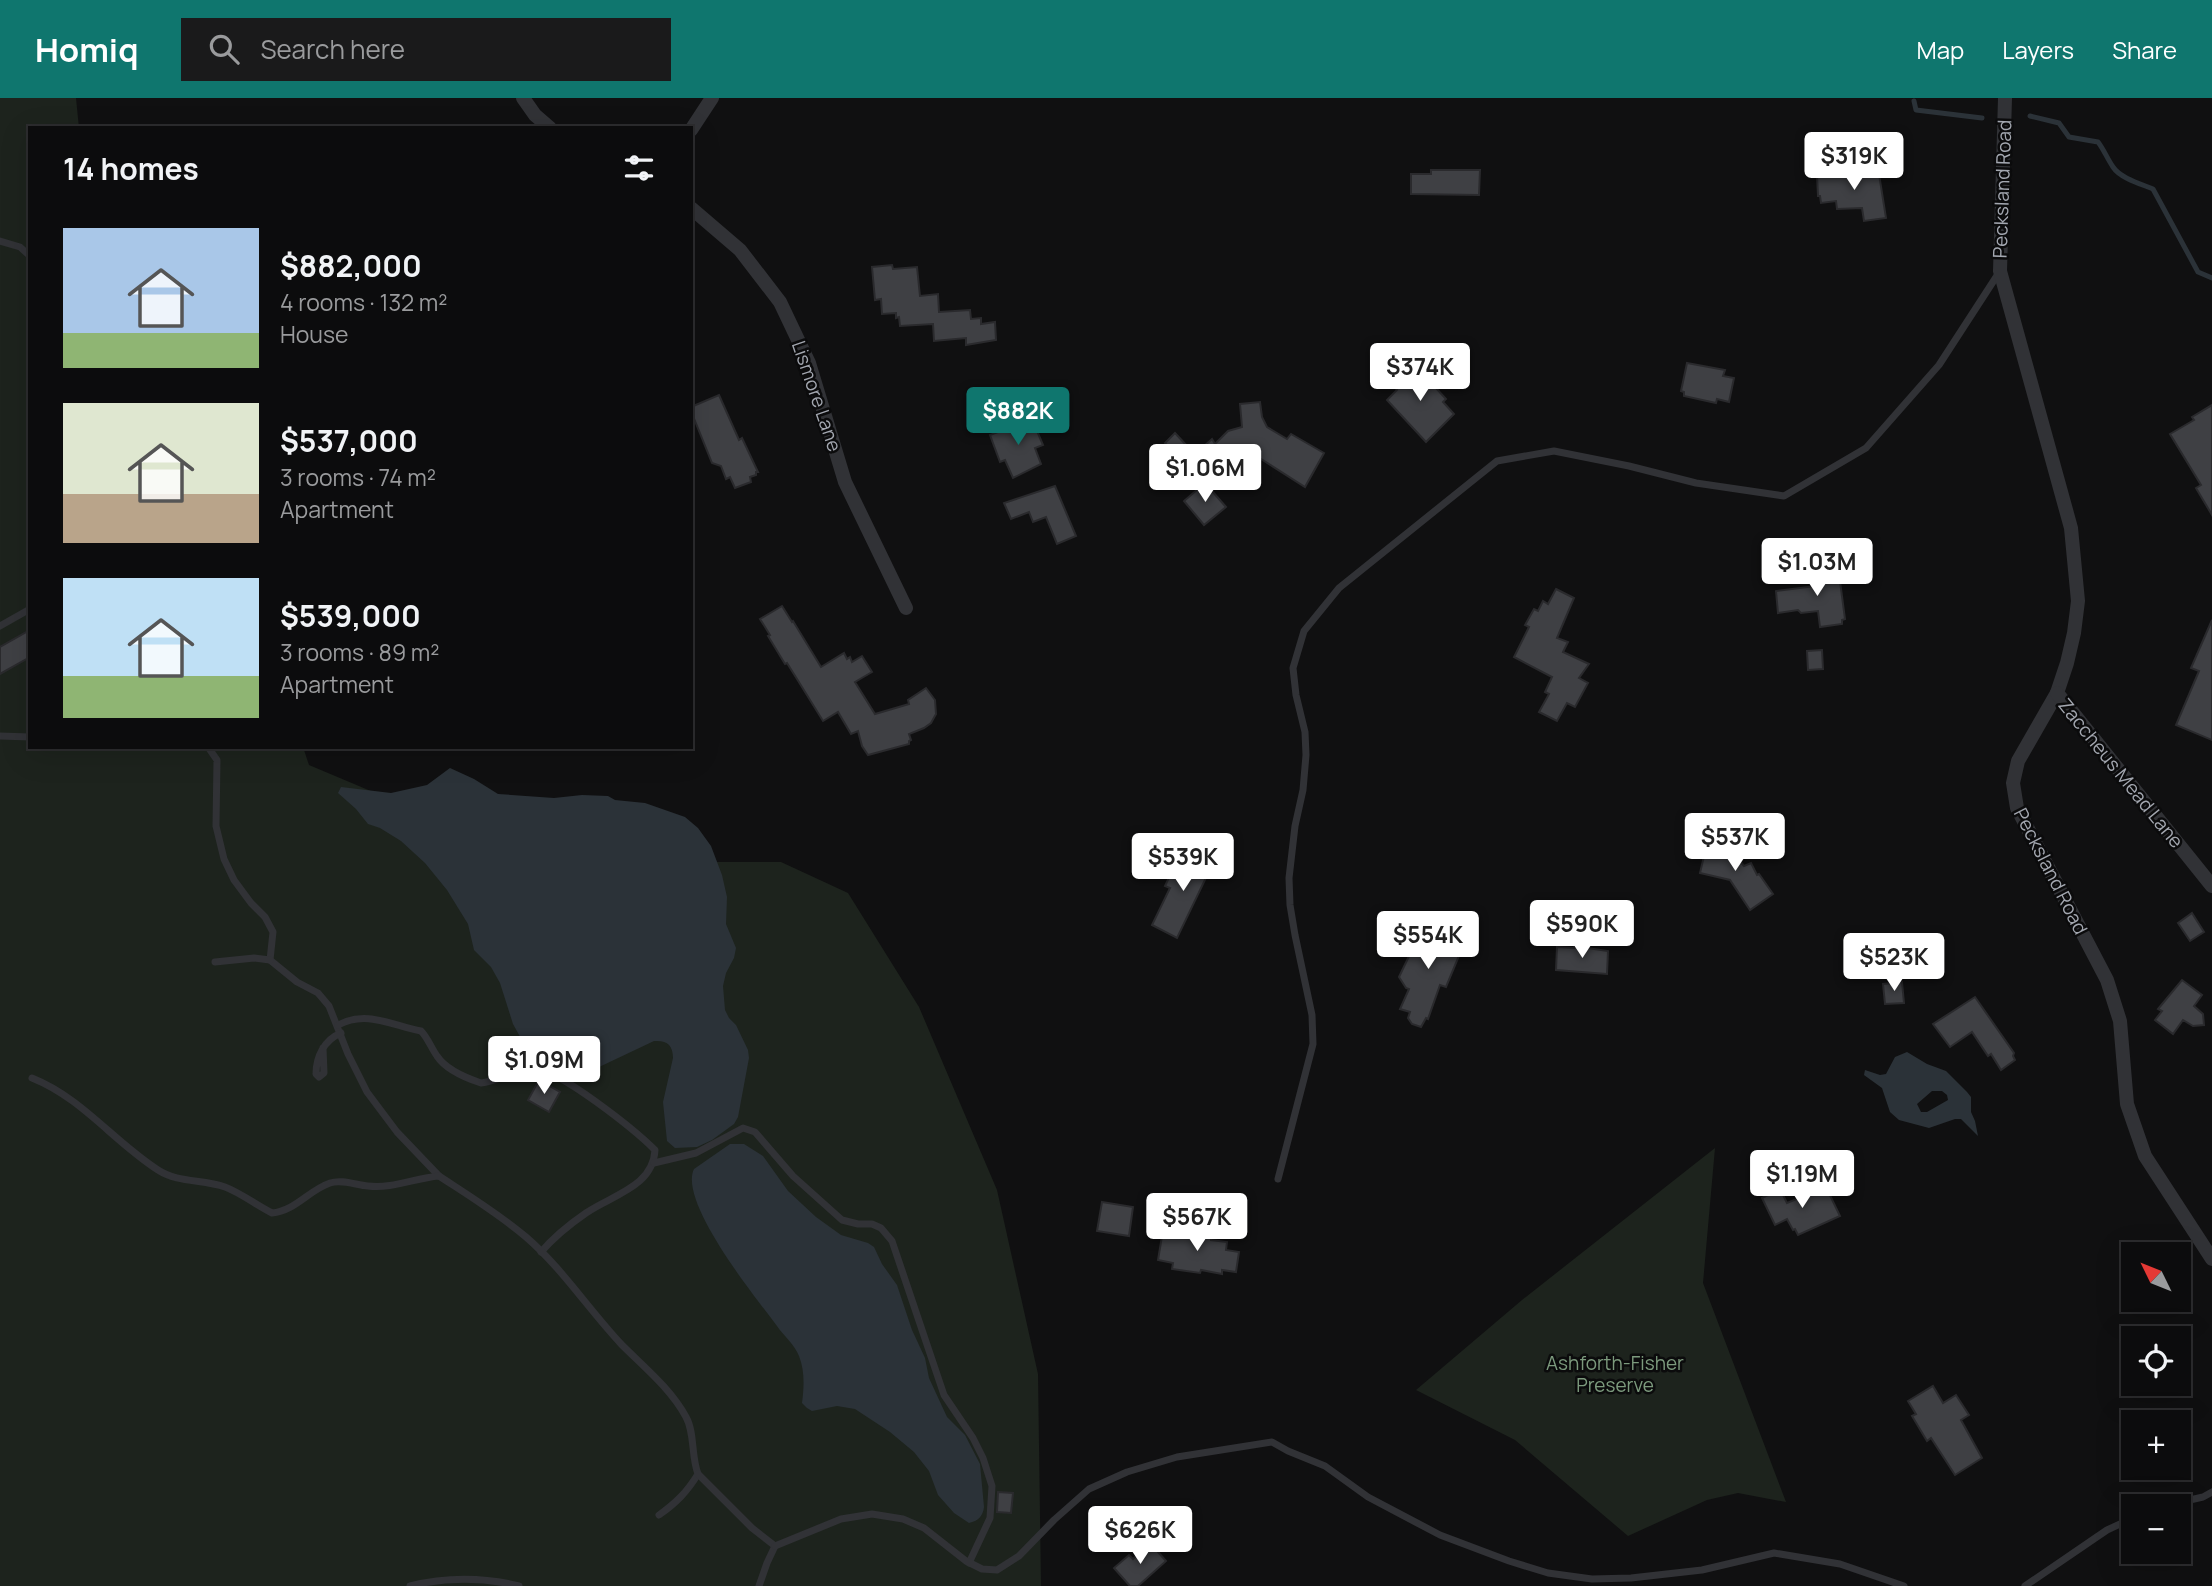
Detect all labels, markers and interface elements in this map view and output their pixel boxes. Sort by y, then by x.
search box [181,18,671,81]
text: Homiq [35,27,139,72]
icon: search [205,30,243,68]
text: Search here [261,31,405,67]
text: Map [1917,33,1964,66]
text: Layers [2002,33,2074,66]
text: Share [2112,33,2177,66]
street label: Pecksland Road [1987,119,2017,259]
pin: $319K [1805,132,1903,192]
text: $319K [1820,139,1888,171]
text: 14 homes [63,148,199,189]
icon: filters [620,149,658,187]
text: $882,000 [280,245,422,286]
icon: home [119,256,203,340]
text: 4 rooms · 132 m² [280,286,448,318]
text: House [280,318,349,350]
street label: Lismore Lane [786,337,848,455]
pin: $374K [1371,344,1469,403]
text: $374K [1386,350,1454,382]
pin: $882K [969,388,1067,447]
text: $882K [982,394,1054,426]
text: $537,000 [280,420,418,461]
icon: home [119,431,203,515]
pin: $1.06M [1148,444,1262,504]
text: $1.06M [1165,451,1245,483]
text: 3 rooms · 74 m² [280,461,436,493]
text: Apartment [280,493,394,525]
pin: $1.03M [1760,538,1874,598]
text: $1.03M [1778,545,1856,577]
text: $539,000 [280,595,421,636]
icon: home [119,606,203,690]
text: 3 rooms · 89 m² [280,636,440,668]
text: Apartment [280,668,394,700]
street label: Zaccheus Mead Lane [2053,693,2189,853]
street label: Pecksland Road [2008,803,2094,939]
pin: $537K [1686,814,1784,873]
text: $537K [1701,820,1769,852]
pin: $539K [1134,834,1232,893]
text: $539K [1148,840,1218,872]
pin: $590K [1533,900,1631,960]
text: $590K [1546,907,1618,939]
pin: $554K [1379,912,1477,971]
text: $554K [1393,918,1463,950]
pin: $523K [1845,934,1943,993]
text: $523K [1859,940,1929,972]
pin: $1.09M [487,1037,601,1096]
text: $1.09M [504,1043,584,1075]
pin: $1.19M [1745,1150,1859,1210]
text: $1.19M [1766,1157,1838,1189]
pin: $567K [1148,1194,1246,1253]
text: $567K [1162,1200,1232,1232]
north arrow [2121,1242,2191,1312]
map controls [2121,1242,2191,1564]
button: locate [2121,1326,2191,1396]
park label: Ashforth-Fisher Preserve [1546,1350,1684,1398]
button: + [2121,1410,2191,1480]
button: − [2121,1494,2191,1564]
pin: $626K [1091,1506,1189,1566]
text: $626K [1104,1513,1176,1545]

